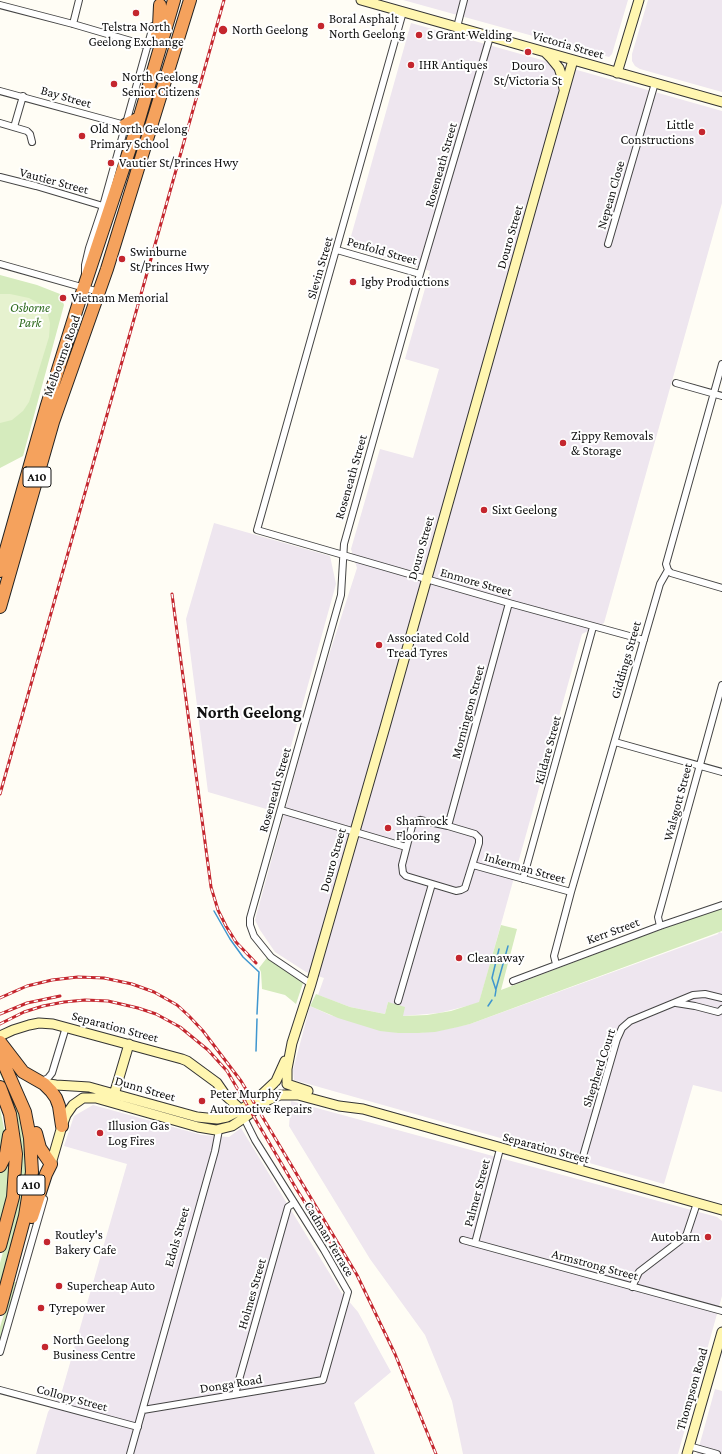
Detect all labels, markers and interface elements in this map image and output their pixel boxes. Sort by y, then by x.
marker: Telstra North Geelong Exchange [131,8,141,18]
place label: Boral Asphalt North Geelong [329,11,405,42]
place label: Telstra North Geelong Exchange [88,19,184,50]
marker: Boral Asphalt North Geelong [316,21,326,31]
place label: North Geelong [232,22,308,38]
marker: North Geelong [217,24,229,36]
place label: S Grant Welding [427,27,512,43]
street label: Victoria Street [530,27,606,63]
marker: S Grant Welding [414,30,424,40]
marker: Douro St/Victoria St [523,47,533,57]
place label: IHR Antiques [419,57,488,73]
place label: Douro St/Victoria St [494,58,562,89]
marker: IHR Antiques [406,60,416,70]
place label: North Geelong Senior Citizens [122,69,200,100]
marker: North Geelong Senior Citizens [109,79,119,89]
street label: Bay Street [39,82,93,112]
place label: Little Constructions [620,117,694,148]
place label: Old North Geelong Primary School [90,121,187,152]
street label: Roseneath Street [421,121,461,209]
marker: Little Constructions [697,127,707,137]
marker: Old North Geelong Primary School [77,131,87,141]
place label: Vautier St/Princes Hwy [119,155,238,171]
marker: Vautier St/Princes Hwy [106,158,116,168]
street label: Nepean Close [594,159,628,231]
street label: Vautier Street [18,164,90,198]
street label: Douro Street [493,203,527,271]
street label: Penfold Street [345,234,419,268]
street label: Slevin Street [304,235,336,301]
place label: Swinburne St/Princes Hwy [130,244,209,275]
marker: Swinburne St/Princes Hwy [117,254,127,264]
place label: Igby Productions [361,274,449,290]
marker: Igby Productions [348,277,358,287]
place label: Vietnam Memorial [71,290,168,306]
marker: Vietnam Memorial [58,293,68,303]
park label: Osborne Park [10,300,50,331]
street label: Melbourne Road [40,313,84,399]
place label: Zippy Removals & Storage [571,428,653,459]
street label: Roseneath Street [331,433,371,521]
marker: Zippy Removals & Storage [558,438,568,448]
road number: A10 [23,467,51,487]
place label: Sixt Geelong [492,502,557,518]
marker: Sixt Geelong [479,505,489,515]
street label: Douro Street [404,514,438,582]
street label: Enmore Street [438,564,514,600]
street label: Giddings Street [607,619,645,701]
place label: Associated Cold Tread Tyres [387,630,469,661]
marker: Associated Cold Tread Tyres [374,640,384,650]
street label: Mornington Street [448,664,488,760]
district label: North Geelong [196,703,302,723]
street label: Kildare Street [531,714,565,786]
street label: Roseneath Street [255,746,295,834]
street label: Walsgott Street [660,761,696,843]
place label: Shamrock Flooring [396,813,448,844]
marker: Shamrock Flooring [383,823,393,833]
street label: Douro Street [316,826,350,894]
street label: Inkerman Street [483,849,567,887]
street label: Kerr Street [584,914,642,948]
place label: Cleanaway [467,950,524,966]
marker: Cleanaway [454,953,464,963]
street label: Separation Street [70,1008,160,1046]
street label: Shepherd Court [579,1027,619,1109]
street label: Dunn Street [113,1073,177,1105]
place label: Peter Murphy Automotive Repairs [210,1086,312,1117]
marker: Peter Murphy Automotive Repairs [197,1096,207,1106]
place label: Illusion Gas Log Fires [108,1118,169,1149]
marker: Illusion Gas Log Fires [95,1128,105,1138]
street label: Separation Street [501,1129,591,1167]
street label: Palmer Street [460,1157,494,1229]
road number: A10 [17,1175,45,1195]
street label: Cadman Terrace [301,1199,357,1279]
street label: Edols Street [161,1205,193,1269]
place label: Routley's Bakery Cafe [55,1227,116,1258]
place label: Autobarn [651,1229,700,1245]
marker: Autobarn [703,1232,713,1242]
marker: Routley's Bakery Cafe [42,1237,52,1247]
street label: Armstrong Street [550,1246,640,1284]
street label: Holmes Street [235,1257,269,1331]
place label: Supercheap Auto [67,1278,155,1294]
marker: Supercheap Auto [54,1281,64,1291]
place label: Tyrepower [49,1300,105,1316]
marker: Tyrepower [36,1303,46,1313]
place label: North Geelong Business Centre [53,1332,136,1363]
marker: North Geelong Business Centre [40,1342,50,1352]
street label: Thompson Road [673,1346,711,1432]
street label: Donga Road [199,1371,263,1397]
street label: Collopy Street [35,1381,109,1415]

